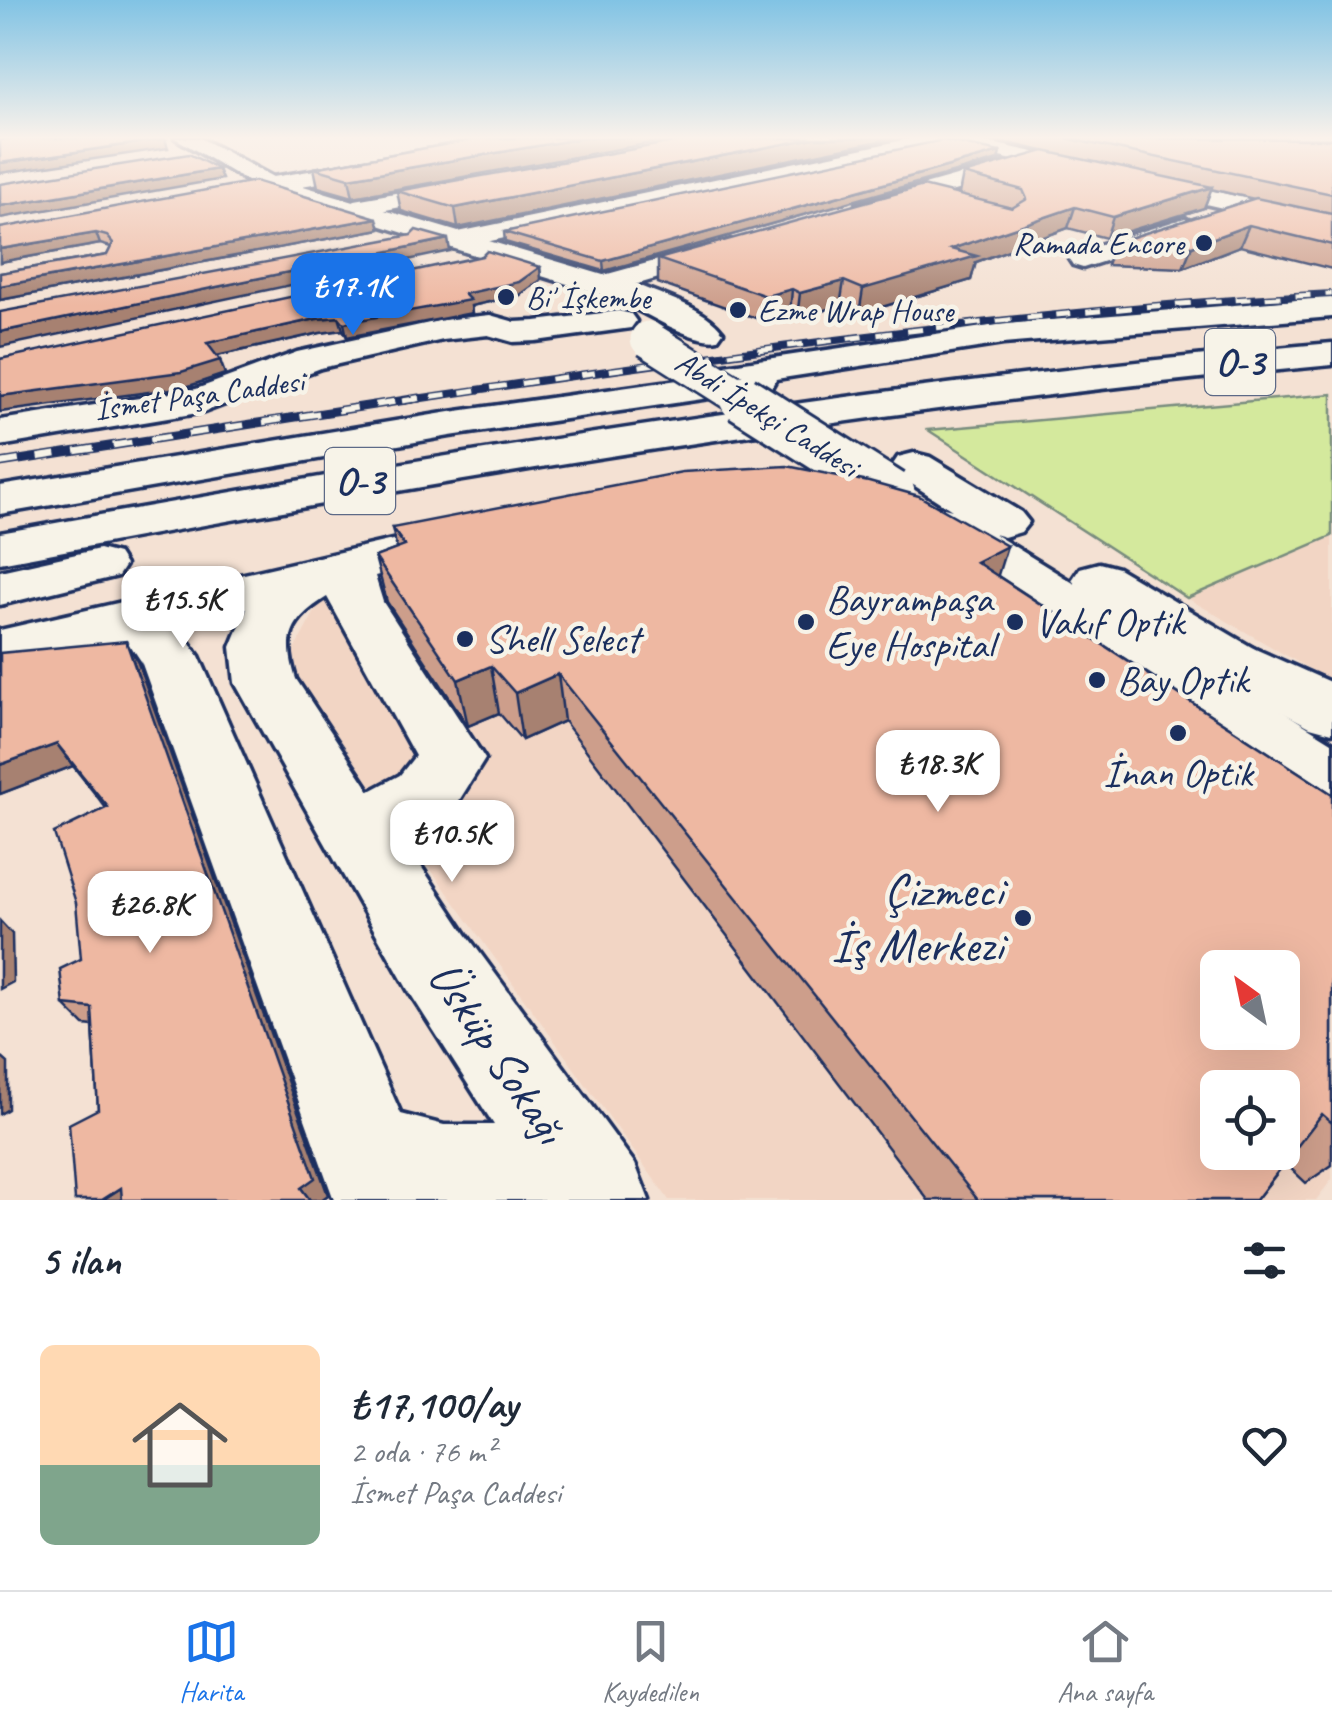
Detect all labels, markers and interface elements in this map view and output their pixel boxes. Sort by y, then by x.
place label: Ramada Encore [1013,223,1187,264]
marker: Ramada Encore [1193,232,1215,254]
pin: ₺17.1K [272,253,434,338]
text: ₺17.1K [313,265,393,306]
place label: Bi' İşkembe [526,277,653,318]
marker: Bi' İşkembe [495,286,517,308]
place label: Ezme Wrap House [758,290,956,331]
marker: Ezme Wrap House [727,299,749,321]
road number: O-3 [1205,329,1275,395]
street label: Abdi İpekçi Caddesi [668,341,870,489]
street label: İsmet Paşa Caddesi [92,359,310,430]
road number: O-3 [325,448,395,514]
pin: ₺15.5K [102,566,264,651]
place label: Bayrampaşa Eye Hospital [826,574,1000,670]
text: ₺15.5K [143,578,223,619]
place label: Vakıf Optik [1035,597,1187,647]
marker: Bayrampaşa Eye Hospital [795,611,817,633]
marker: Vakıf Optik [1004,611,1026,633]
place label: Shell Select [485,614,645,664]
marker: Shell Select [454,628,476,650]
place label: Bay Optik [1117,655,1251,705]
marker: Bay Optik [1086,669,1108,691]
marker: İnan Optik [1167,722,1189,744]
pin: ₺18.3K [857,730,1019,815]
text: ₺18.3K [898,742,978,783]
place label: İnan Optik [1103,748,1255,798]
pin: ₺10.5K [371,800,533,885]
text: ₺10.5K [412,812,492,853]
place label: Çizmeci İş Merkezi [831,860,1009,975]
pin: ₺26.8K [69,871,231,956]
text: ₺26.8K [110,883,190,924]
marker: Çizmeci İş Merkezi [1012,907,1034,929]
street label: Üsküp Sokağı [415,949,582,1156]
north arrow [1200,950,1300,1050]
map controls [1200,950,1300,1170]
button: locate [1200,1070,1300,1170]
icon: filters [1237,1233,1292,1288]
text: 5 ilan [40,1234,121,1287]
text: ₺17,100/ay [350,1378,518,1431]
icon: home [120,1385,240,1505]
icon: heart [1237,1418,1292,1473]
text: 2 oda · 76 m² [350,1431,495,1472]
text: İsmet Paşa Caddesi [350,1472,561,1513]
tab: Harita [179,1614,243,1709]
tab: Kaydedilen [602,1614,699,1709]
tab: Ana sayfa [1057,1614,1153,1709]

